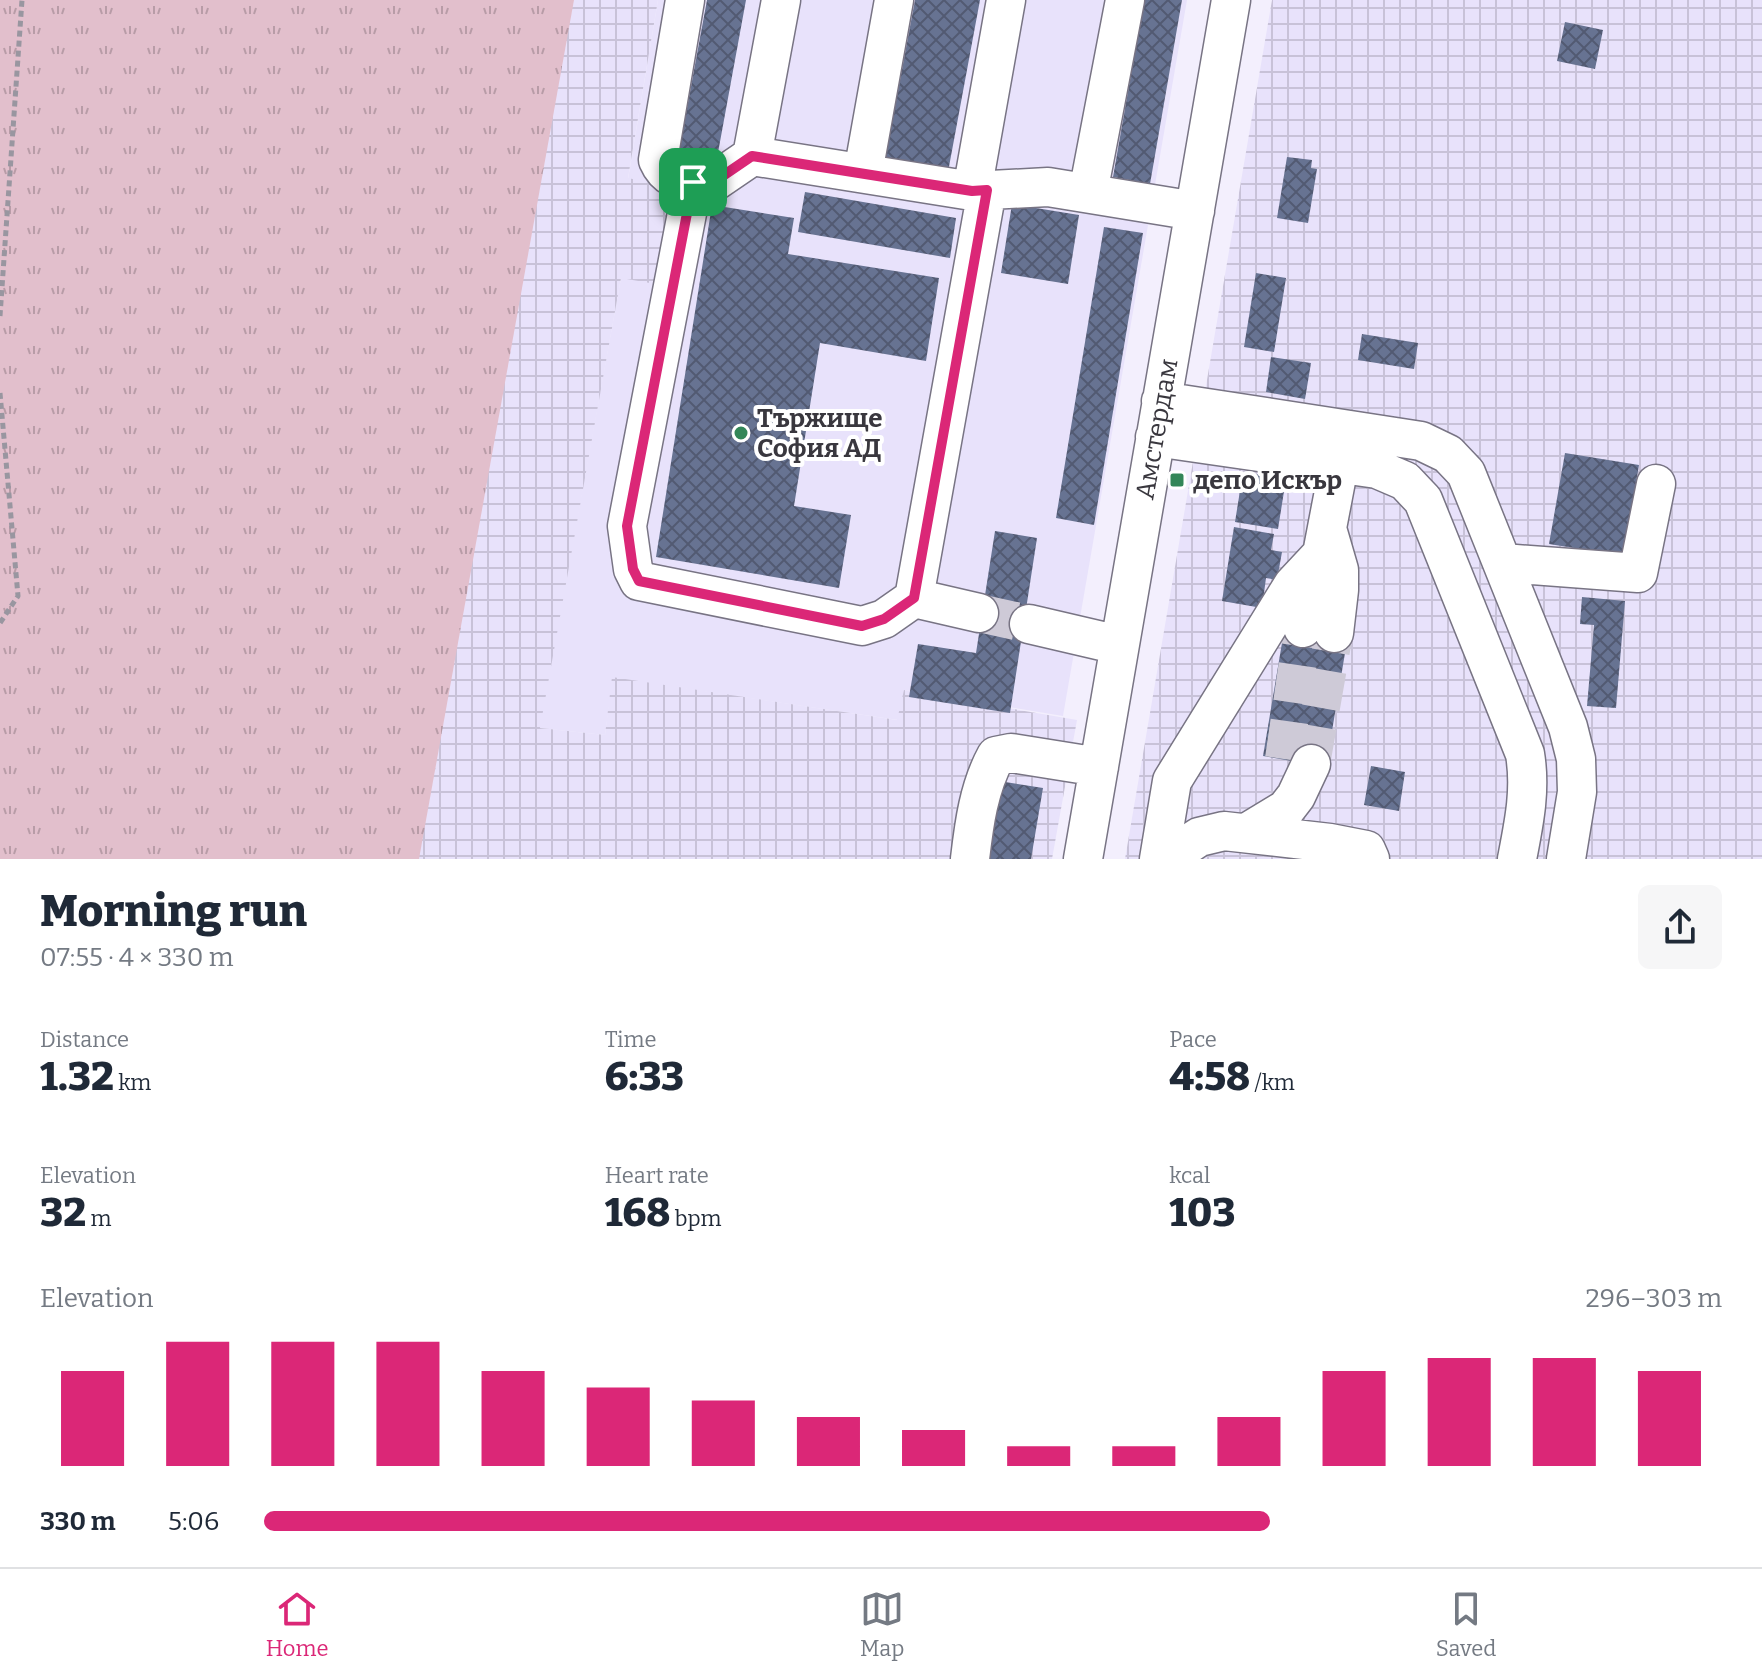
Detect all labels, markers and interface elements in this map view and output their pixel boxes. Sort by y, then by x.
pin [659,148,727,216]
icon: arrive [671,160,715,204]
street label: Амстердам [1129,356,1185,502]
place label: Тържище София АД [757,403,883,464]
marker: Тържище София АД [732,424,750,442]
place label: депо Искър [1193,465,1342,496]
marker: депо Искър [1168,471,1186,489]
text: Morning run [40,885,307,938]
button: share [1638,885,1722,969]
text: 07:55 · 4 × 330 m [40,942,233,973]
text: Distance [40,1026,129,1053]
text: Time [605,1026,657,1053]
text: Pace [1169,1026,1217,1053]
text: 1.32 [40,1053,114,1101]
text: 6:33 [605,1053,684,1101]
text: 4:58 [1169,1053,1250,1101]
text: km [114,1069,151,1096]
text: /km [1250,1069,1295,1096]
text: Elevation [40,1162,136,1189]
text: Heart rate [605,1162,709,1189]
text: kcal [1169,1162,1210,1189]
text: 32 [40,1189,86,1237]
text: 168 [605,1189,670,1237]
text: 103 [1169,1189,1236,1237]
text: m [86,1205,111,1232]
text: bpm [670,1205,722,1232]
text: Elevation [40,1283,153,1314]
text: 296–303 m [1586,1283,1722,1314]
text: 330 m [40,1506,116,1537]
text: 5:06 [168,1506,219,1537]
tab: Home [266,1587,329,1662]
tab: Map [860,1587,904,1662]
tab: Saved [1436,1587,1496,1662]

